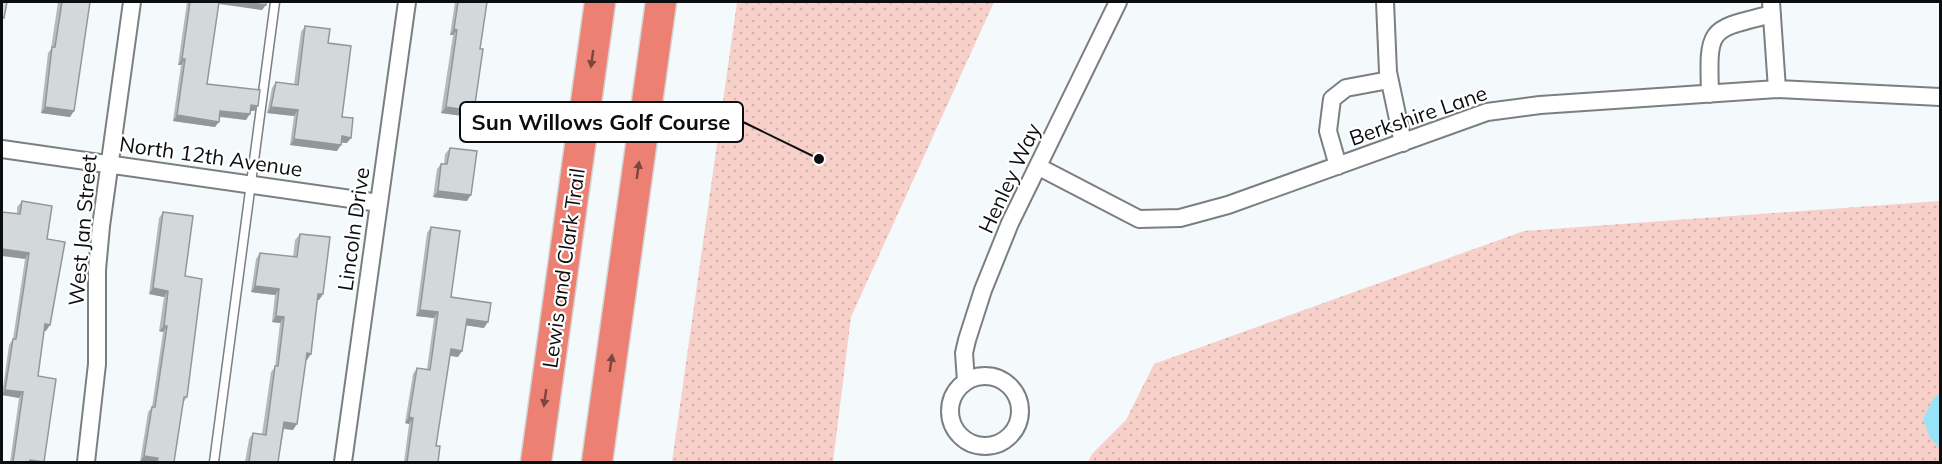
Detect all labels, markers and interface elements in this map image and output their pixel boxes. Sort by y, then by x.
one-way arrow [587,50,597,69]
street label: Berkshire Lane [1346,79,1490,151]
callout: Sun Willows Golf Course [460,102,743,142]
text: Sun Willows Golf Course [472,108,730,136]
street label: Henley Way [972,119,1046,237]
street label: North 12th Avenue [118,130,304,182]
street label: West Jan Street [62,153,102,307]
one-way arrow [633,160,642,179]
street label: Lincoln Drive [331,166,375,292]
street label: Lewis and Clark Trail [536,166,590,370]
one-way arrow [606,353,615,372]
one-way arrow [540,389,549,408]

